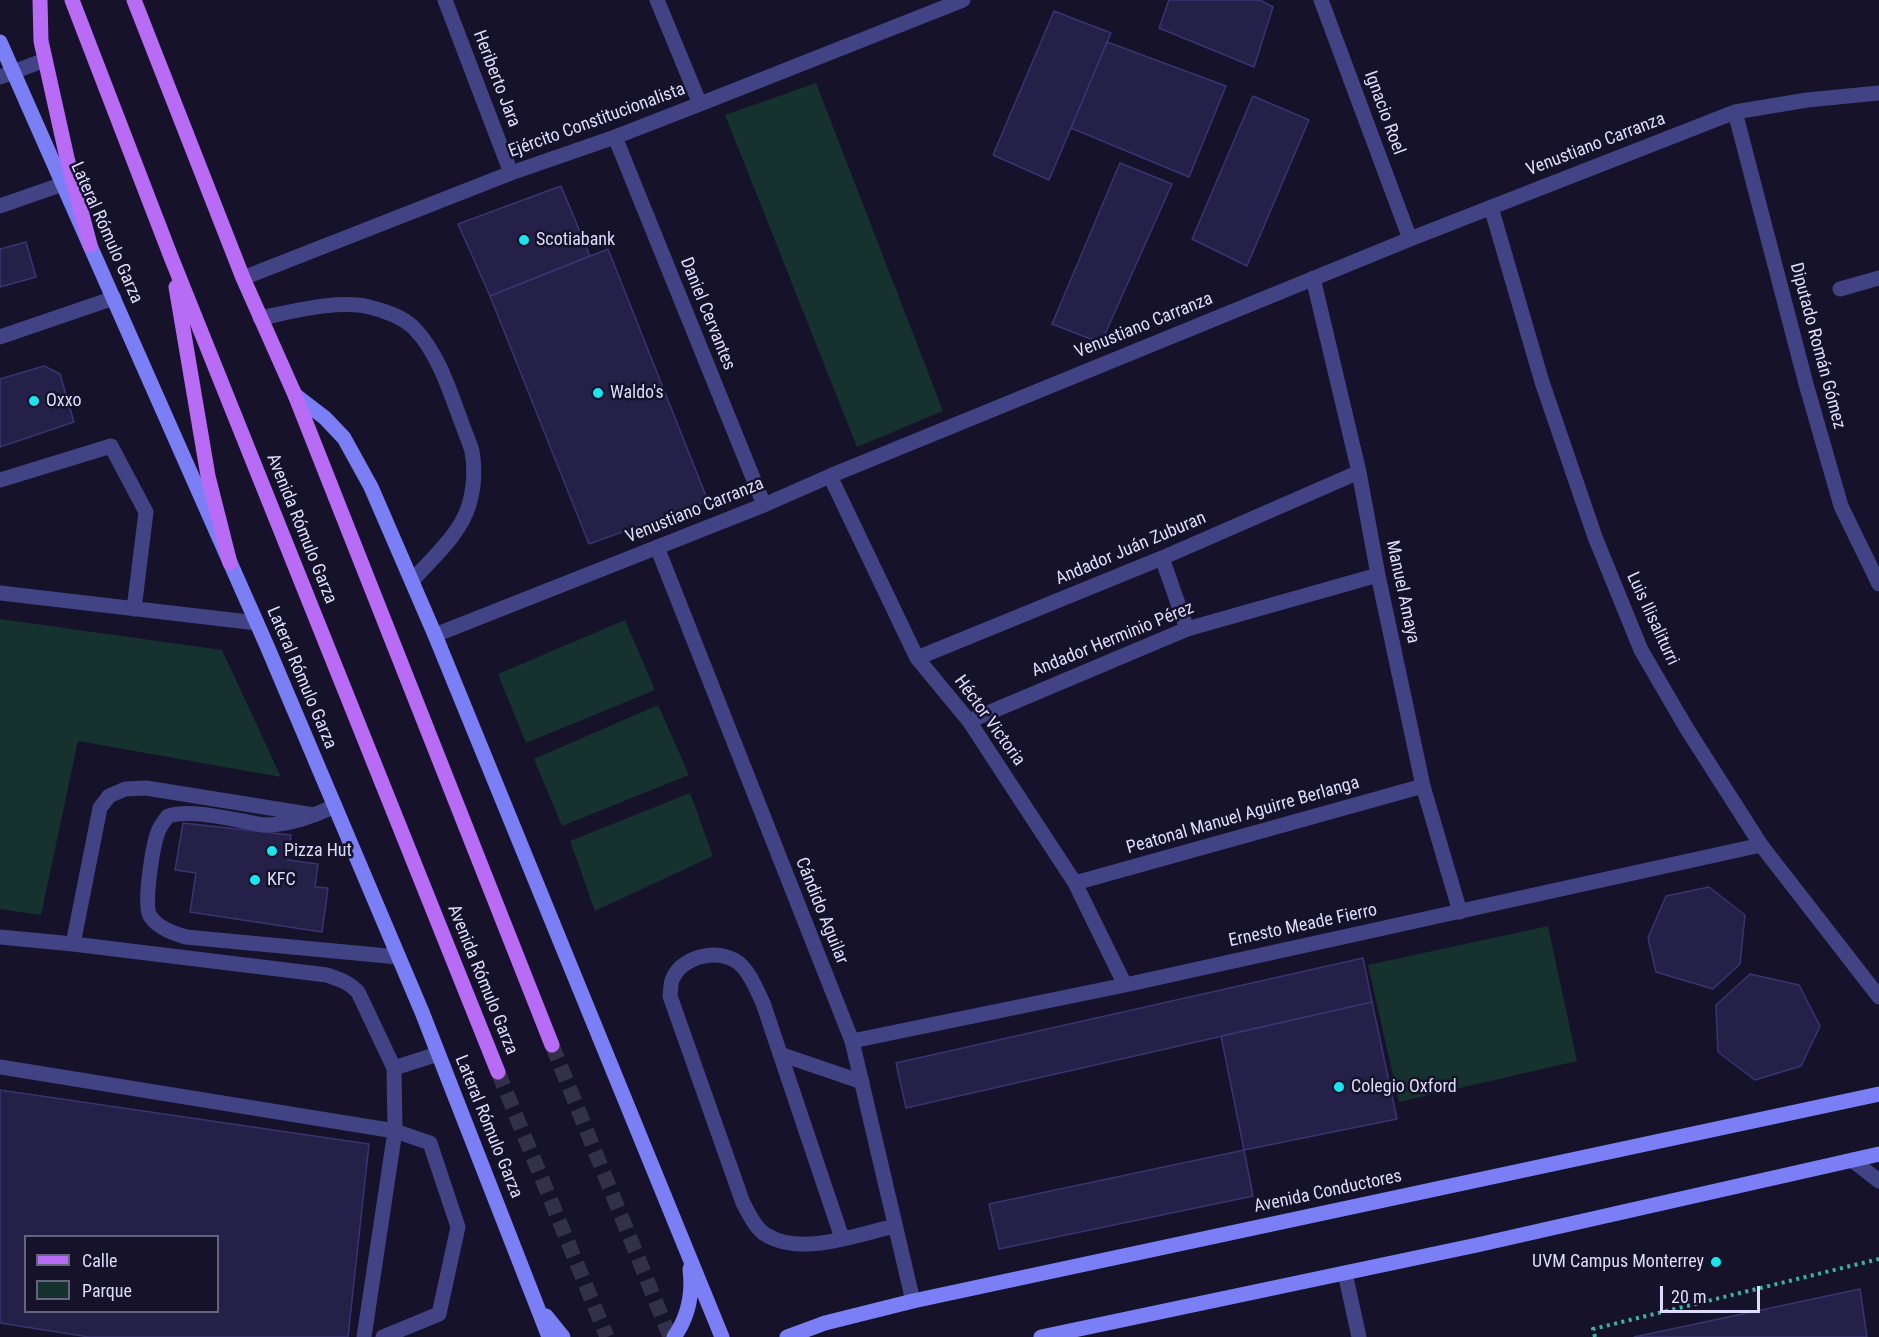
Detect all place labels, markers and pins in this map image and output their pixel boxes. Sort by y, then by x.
place label: Scotiabank [536,229,615,251]
marker: Scotiabank [517,233,531,247]
place label: Waldo's [610,382,664,404]
marker: Waldo's [591,386,605,400]
place label: Oxxo [46,390,81,412]
marker: Oxxo [27,394,41,408]
place label: Pizza Hut [284,840,352,862]
marker: Pizza Hut [265,844,279,858]
place label: KFC [267,869,296,891]
marker: KFC [248,873,262,887]
place label: Colegio Oxford [1351,1076,1457,1098]
marker: Colegio Oxford [1332,1080,1346,1094]
place label: UVM Campus Monterrey [1532,1251,1704,1273]
marker: UVM Campus Monterrey [1709,1255,1723,1269]

